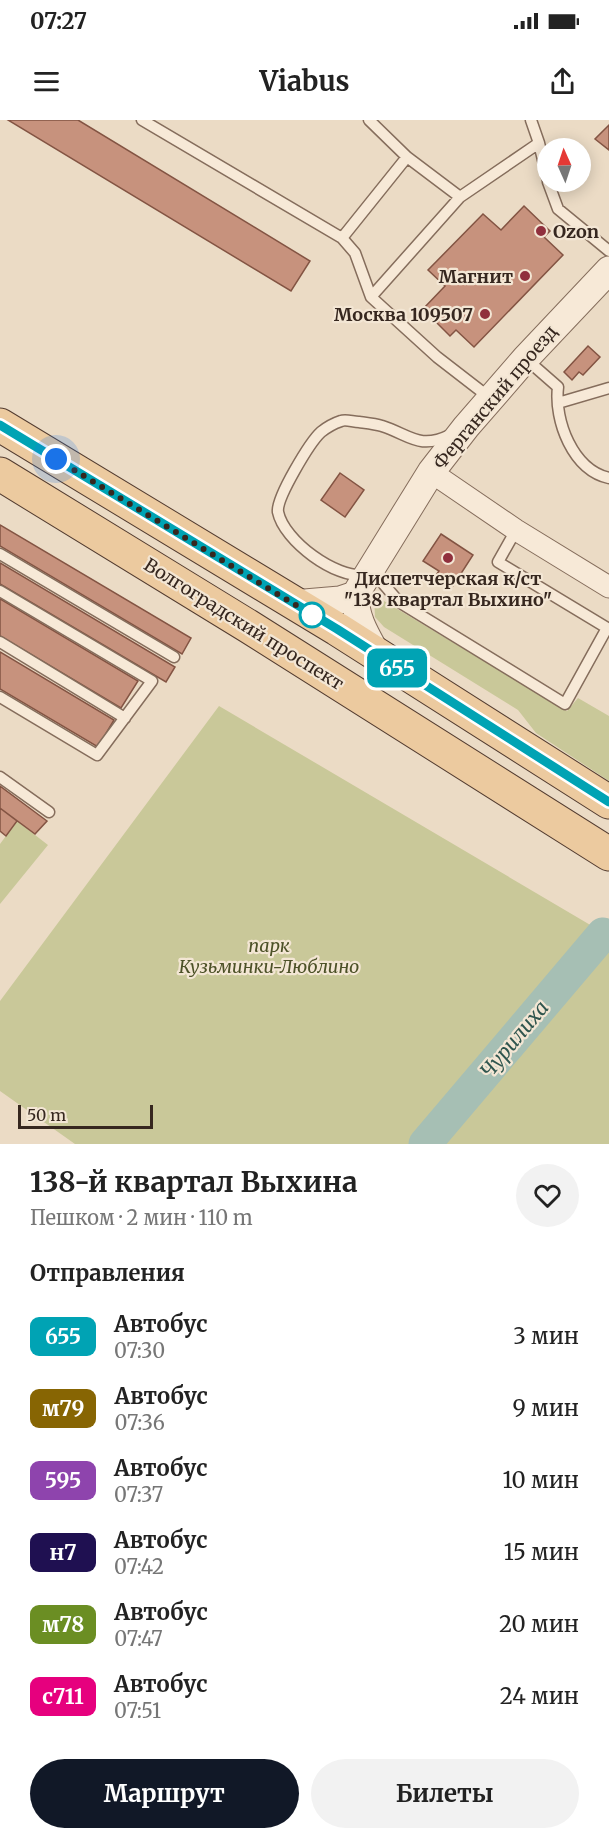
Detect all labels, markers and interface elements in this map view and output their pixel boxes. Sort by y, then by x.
text: 07:27 [30,7,87,35]
text: Viabus [259,64,350,98]
icon: menu [30,65,63,98]
icon: share [546,65,579,98]
north arrow [537,138,591,192]
map controls [537,138,591,192]
place label: Ozon [553,220,599,243]
marker: Ozon [534,224,548,238]
place label: Магнит [439,265,513,288]
marker: Магнит [518,269,532,283]
place label: Москва 109507 [334,303,473,326]
marker: Москва 109507 [478,307,492,321]
street label: Ферганский проезд [428,320,562,474]
your location [41,444,71,474]
marker: Диспетчерская к/ст "138 квартал Выхино" [441,551,455,565]
street label: Волгоградский проспект [140,553,348,695]
place label: Диспетчерская к/ст "138 квартал Выхино" [344,567,552,611]
unlabelled marker [299,602,325,628]
line badge: 655 [362,648,432,688]
text: 655 [379,655,415,682]
park label: парк Кузьминки-Люблино [179,934,359,978]
water label: Чурилиха [475,995,553,1083]
scale bar [18,1102,153,1130]
text: 50 m [27,1105,66,1125]
text: 138-й квартал Выхина [30,1164,358,1200]
button: heart [516,1164,579,1227]
text: Пешком · 2 мин · 110 m [30,1205,253,1230]
text: Отправления [30,1259,185,1287]
text: Автобус [114,1310,207,1338]
text: 3 мин [513,1322,579,1350]
text: 655 [45,1323,81,1350]
text: 07:30 [114,1338,165,1363]
text: Автобус [114,1382,208,1410]
text: 9 мин [512,1394,579,1422]
text: м79 [42,1395,84,1422]
text: 07:36 [114,1410,165,1435]
text: Автобус [114,1454,207,1482]
text: 10 мин [503,1466,579,1494]
text: 595 [45,1467,81,1494]
text: 07:37 [114,1482,163,1507]
text: Автобус [114,1526,207,1554]
text: 15 мин [504,1538,579,1566]
text: н7 [50,1539,76,1566]
text: 07:42 [114,1554,164,1579]
text: Автобус [114,1598,208,1626]
text: 20 мин [499,1610,579,1638]
text: м78 [42,1611,84,1638]
text: 07:47 [114,1626,163,1651]
text: Автобус [114,1670,207,1698]
text: 24 мин [500,1682,579,1710]
text: с711 [42,1683,84,1710]
text: 07:51 [114,1698,161,1723]
button: Маршрут [30,1759,299,1828]
button: Билеты [311,1759,579,1828]

